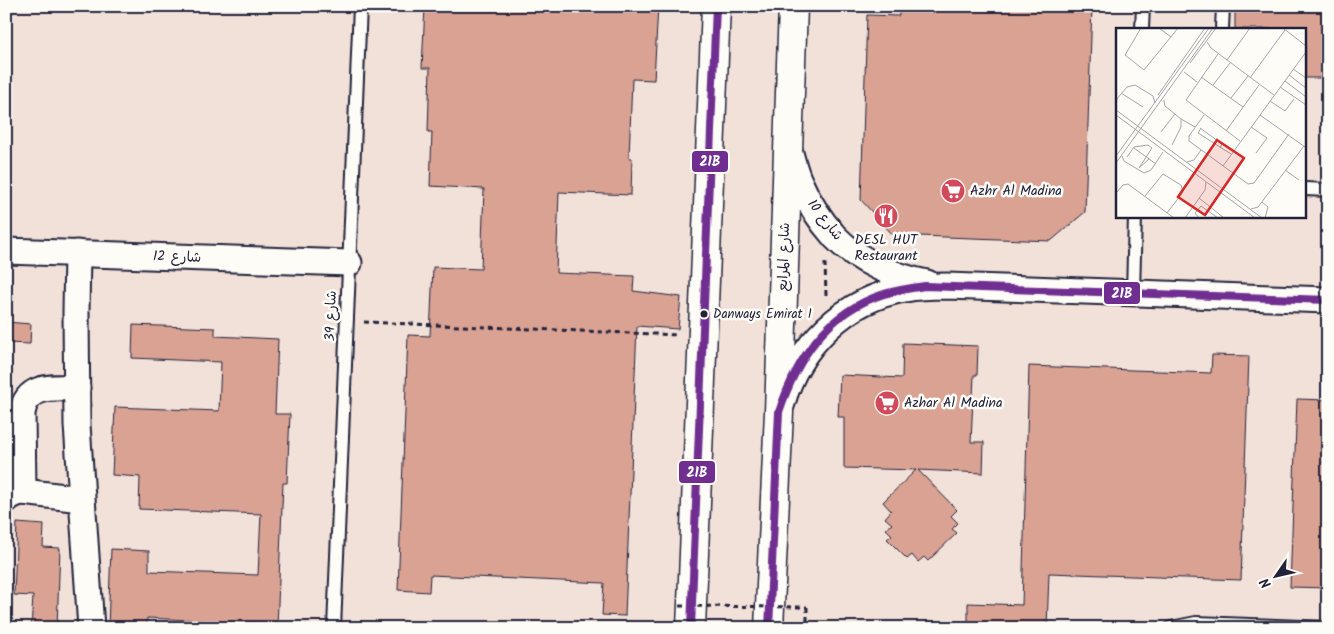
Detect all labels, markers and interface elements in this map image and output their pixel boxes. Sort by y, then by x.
inset map [1116,28,1306,218]
line badge: 21B [691,150,729,173]
text: 21B [699,151,721,173]
supermarket icon: Azhr Al Madina [940,178,966,204]
place label: Azhr Al Madina [970,180,1062,202]
street label: شارع 10 [802,195,848,245]
restaurant icon: DESL HUT Restaurant [873,203,899,229]
street label: شارع المرابع [772,222,796,292]
place label: DESL HUT Restaurant [854,229,919,267]
street label: شارع 12 [152,245,202,269]
line badge: 21B [1103,281,1141,305]
text: 21B [1111,283,1133,305]
street label: شارع 39 [319,290,343,342]
place label: Danways Emirat 1 [713,304,812,325]
marker: Danways Emirat 1 [699,309,709,319]
supermarket icon: Azhar Al Madina [874,390,900,416]
place label: Azhar Al Madina [904,392,1003,414]
line badge: 21B [678,460,716,484]
text: 21B [686,462,708,484]
north arrow [1252,552,1302,602]
text: N [1254,573,1278,593]

